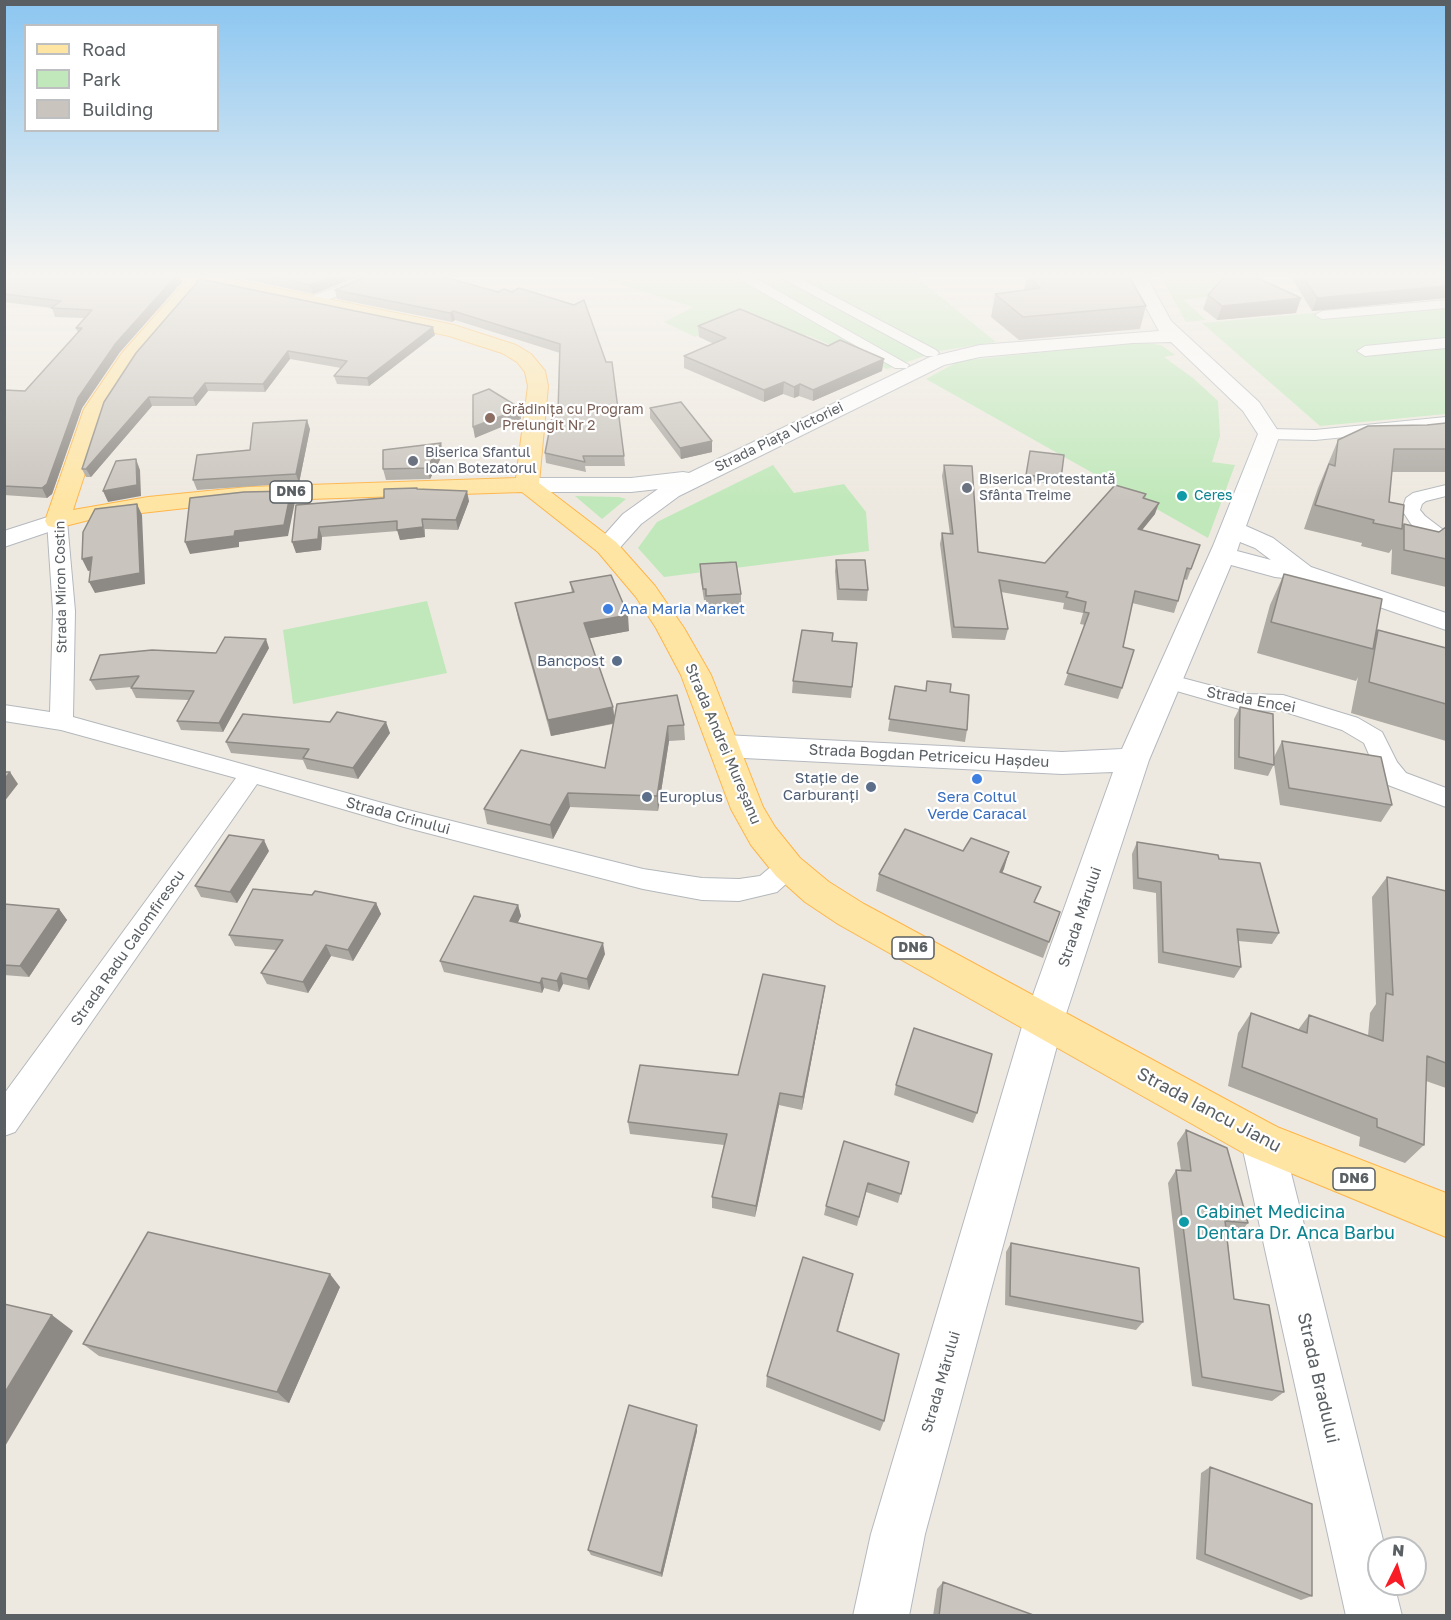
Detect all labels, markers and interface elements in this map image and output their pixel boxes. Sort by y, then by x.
legend [24,24,219,132]
text: Road [82,38,126,60]
text: Park [82,68,121,90]
text: Building [82,98,153,120]
street label: Strada Piața Victoriei [712,398,846,476]
place label: Grădinița cu Program Prelungit Nr 2 [502,402,644,434]
marker: Grădinița cu Program Prelungit Nr 2 [483,411,497,425]
place label: Biserica Sfantul Ioan Botezatorul [425,445,537,478]
marker: Biserica Sfantul Ioan Botezatorul [406,454,420,468]
place label: Biserica Protestantă Sfânta Treime [979,472,1115,504]
road number: DN6 [270,481,312,503]
marker: Biserica Protestantă Sfânta Treime [960,481,974,495]
place label: Ceres [1194,488,1232,504]
marker: Ceres [1175,489,1189,503]
street label: Strada Miron Costin [51,521,71,653]
place label: Ana Maria Market [620,600,745,618]
marker: Ana Maria Market [601,602,615,616]
place label: Bancpost [537,652,605,670]
marker: Bancpost [610,654,624,668]
street label: Strada Andrei Mureșanu [681,661,765,827]
street label: Strada Encei [1205,683,1297,717]
street label: Strada Bogdan Petriceicu Hașdeu [808,741,1050,771]
place label: Stație de Carburanți [783,769,859,804]
marker: Sera Coltul Verde Caracal [970,772,984,786]
marker: Stație de Carburanți [864,780,878,794]
place label: Europlus [659,788,723,806]
place label: Sera Coltul Verde Caracal [927,788,1027,823]
marker: Europlus [640,790,654,804]
street label: Strada Crinului [344,793,452,839]
street label: Strada Mărului [1054,864,1106,970]
street label: Strada Radu Calomfirescu [67,867,189,1029]
road number: DN6 [892,937,934,959]
street label: Strada Iancu Jianu [1133,1063,1285,1157]
road number: DN6 [1333,1168,1375,1190]
place label: Cabinet Medicina Dentara Dr. Anca Barbu [1196,1201,1395,1244]
marker: Cabinet Medicina Dentara Dr. Anca Barbu [1177,1215,1191,1229]
street label: Strada Bradului [1292,1310,1344,1446]
street label: Strada Mărului [918,1329,964,1435]
north arrow [1367,1536,1427,1596]
text: N [1391,1540,1405,1561]

